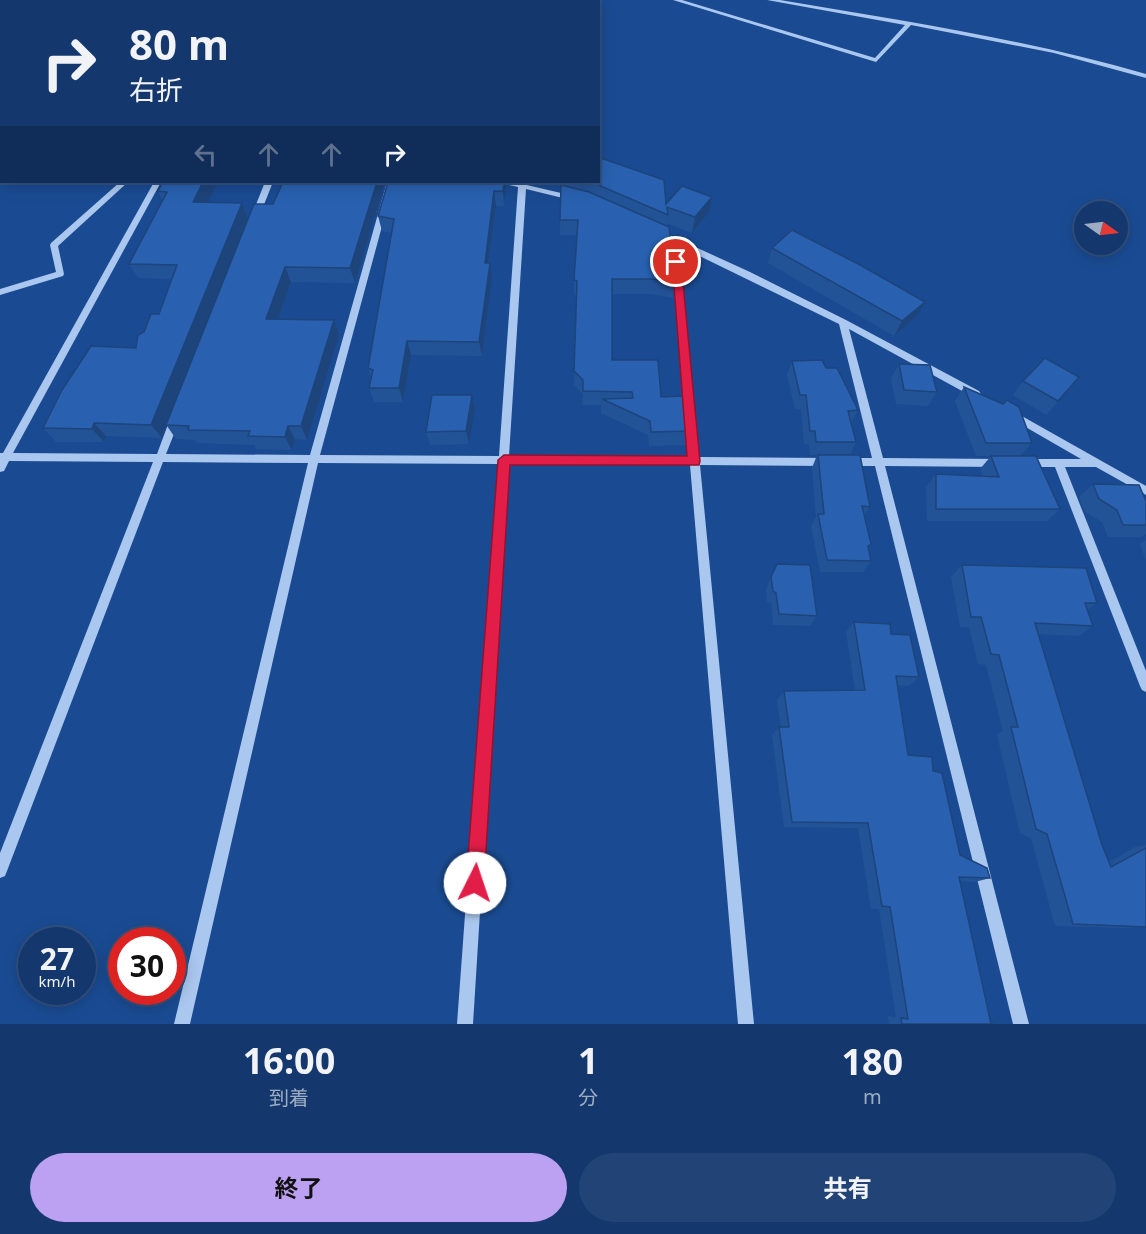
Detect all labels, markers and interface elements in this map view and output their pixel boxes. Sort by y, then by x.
text: 80 m [129,15,229,72]
icon: right [30,24,108,102]
text: 右折 [129,71,183,108]
icon: left [189,138,222,171]
icon: ahead [252,138,285,171]
icon: ahead [315,138,348,171]
icon: right [378,138,411,171]
north arrow [1074,201,1128,255]
map controls [1074,201,1128,255]
pin [650,236,701,287]
icon: arrive [659,245,692,278]
position arrow [443,851,507,915]
speed limit sign: 30 [108,927,186,1005]
text: 27 [40,938,74,979]
text: km/h [39,971,75,991]
text: 16:00 [243,1036,335,1085]
text: 1 [578,1036,599,1085]
text: 180 [841,1037,903,1086]
text: m [863,1083,882,1110]
text: 到着 [269,1084,309,1111]
text: 分 [578,1084,598,1111]
button: 終了 [30,1153,567,1222]
button: 共有 [579,1153,1116,1222]

